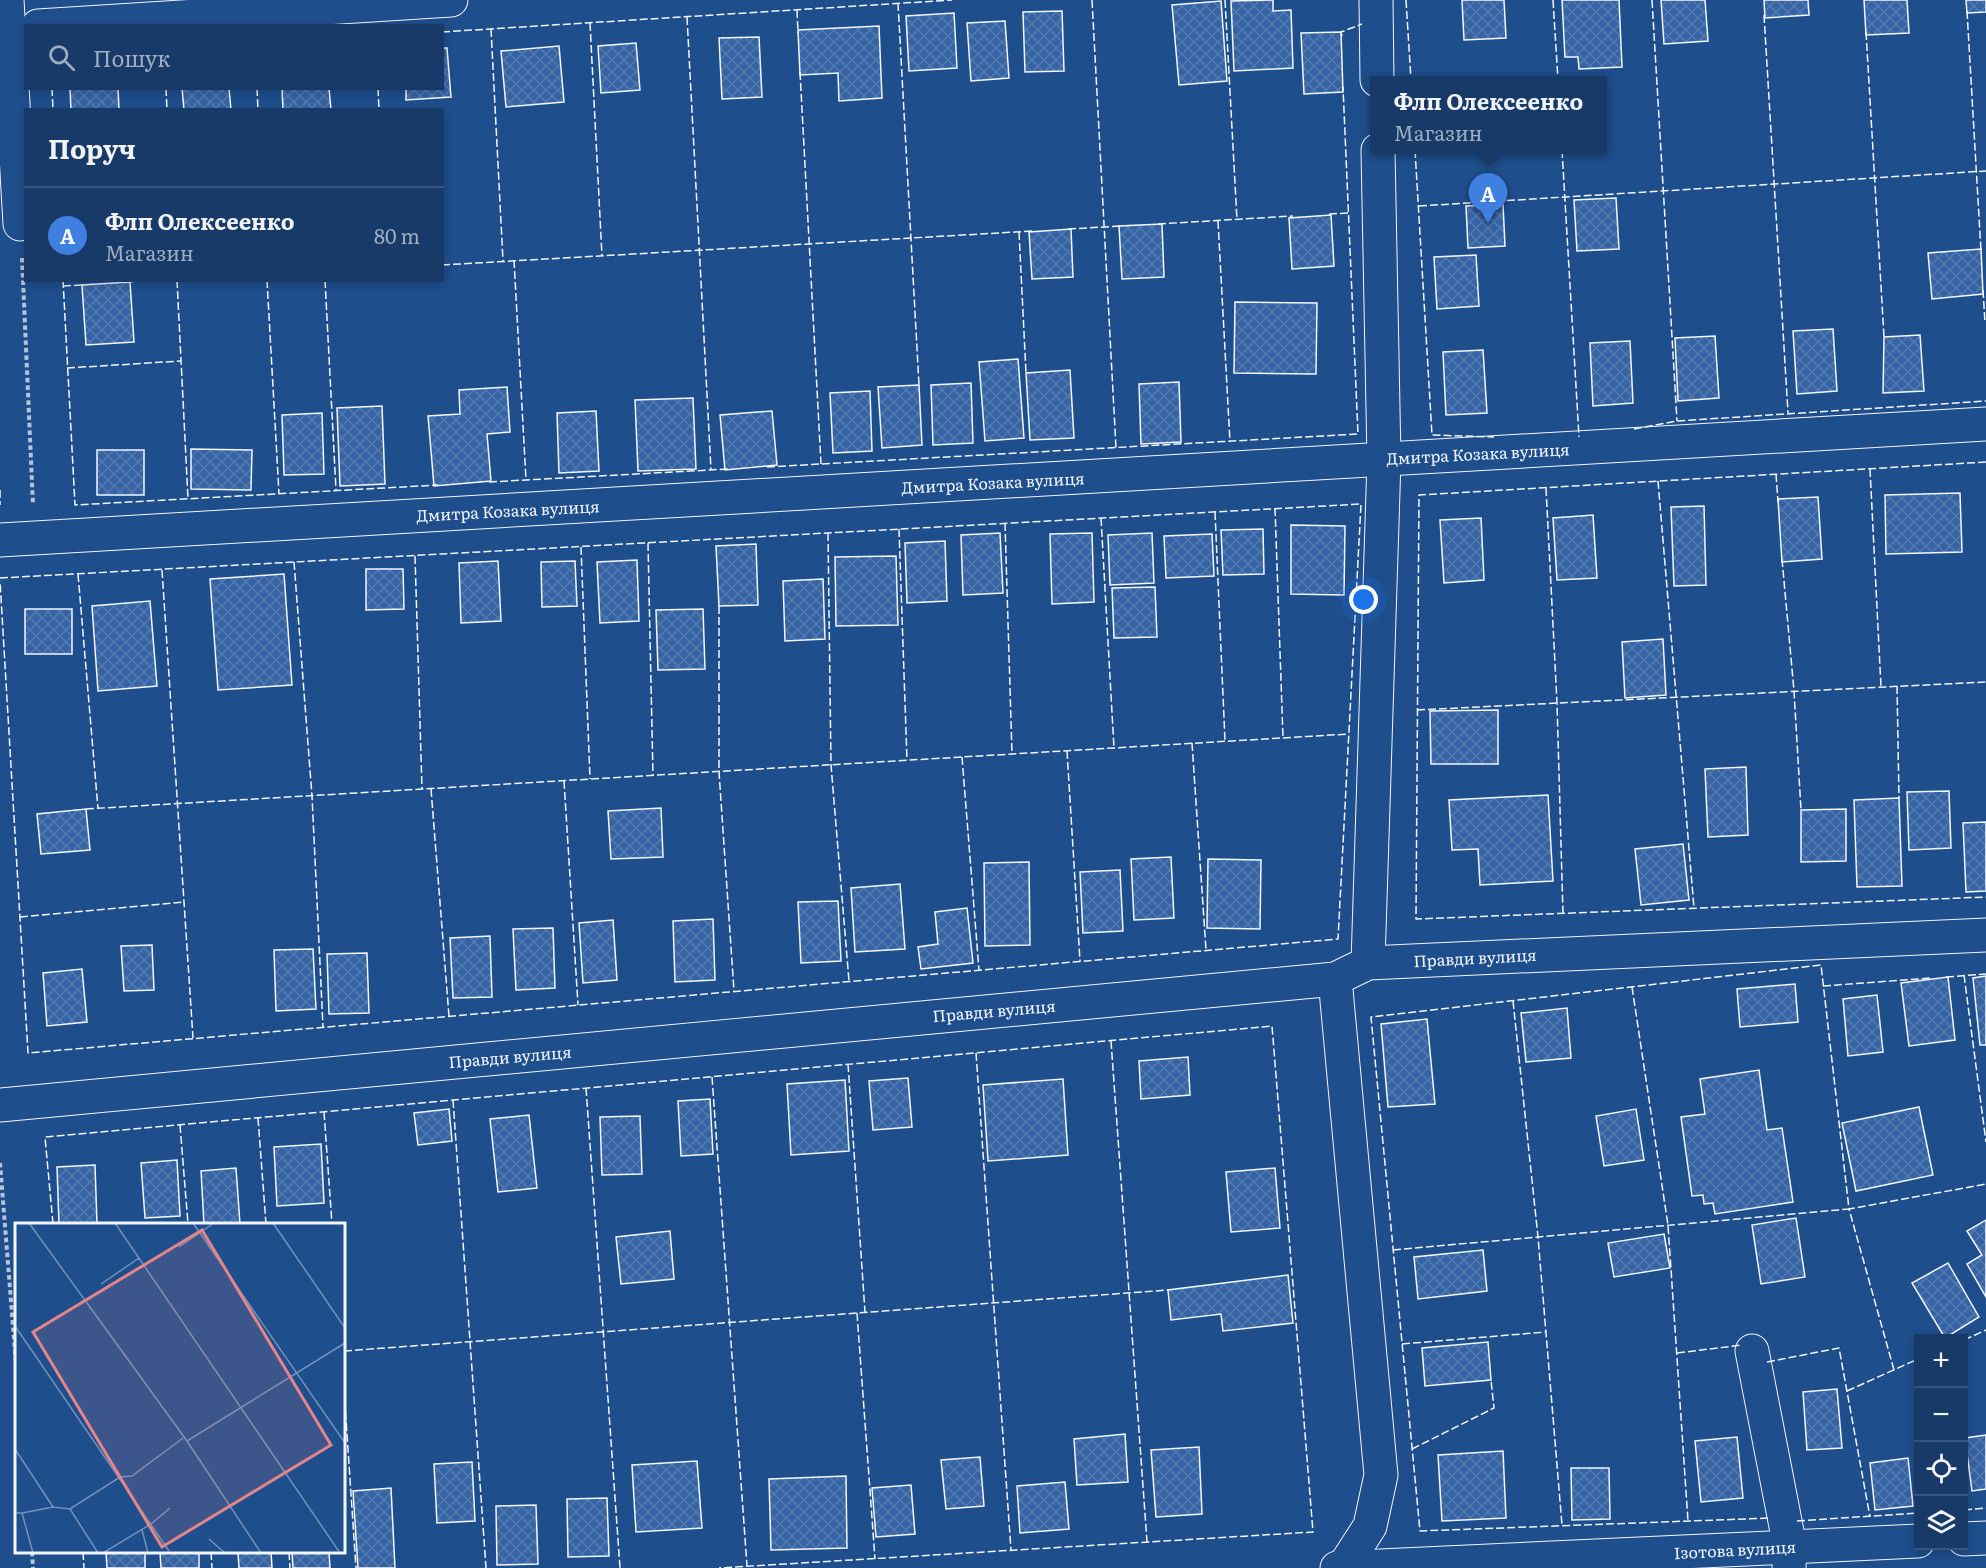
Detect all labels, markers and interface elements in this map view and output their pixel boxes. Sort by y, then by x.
search box [24,24,444,90]
icon: search [45,41,78,74]
text: Пошук [93,41,170,74]
popup [1370,76,1607,154]
text: Флп Олексеенко [1394,84,1583,117]
text: Магазин [1394,117,1482,147]
text: Поруч [48,128,136,167]
pin: A [1468,174,1508,223]
text: Флп Олексеенко [105,204,294,237]
text: A [60,220,75,250]
text: 80 m [374,220,420,250]
text: Магазин [105,237,194,267]
street label: Дмитра Козака вулиця [1386,436,1570,470]
street label: Дмитра Козака вулиця [901,465,1085,499]
street label: Дмитра Козака вулиця [416,493,600,527]
your location [1349,585,1378,614]
street label: Правди вулиця [1413,942,1537,972]
street label: Правди вулиця [931,993,1056,1027]
street label: Правди вулиця [447,1039,572,1073]
inset map [15,1223,345,1553]
map controls [1914,1334,1968,1550]
button: + [1914,1334,1968,1388]
button: − [1914,1388,1968,1442]
button: locate [1914,1442,1968,1496]
button: layers [1914,1496,1968,1550]
street label: Ізотова вулиця [1673,1534,1797,1564]

